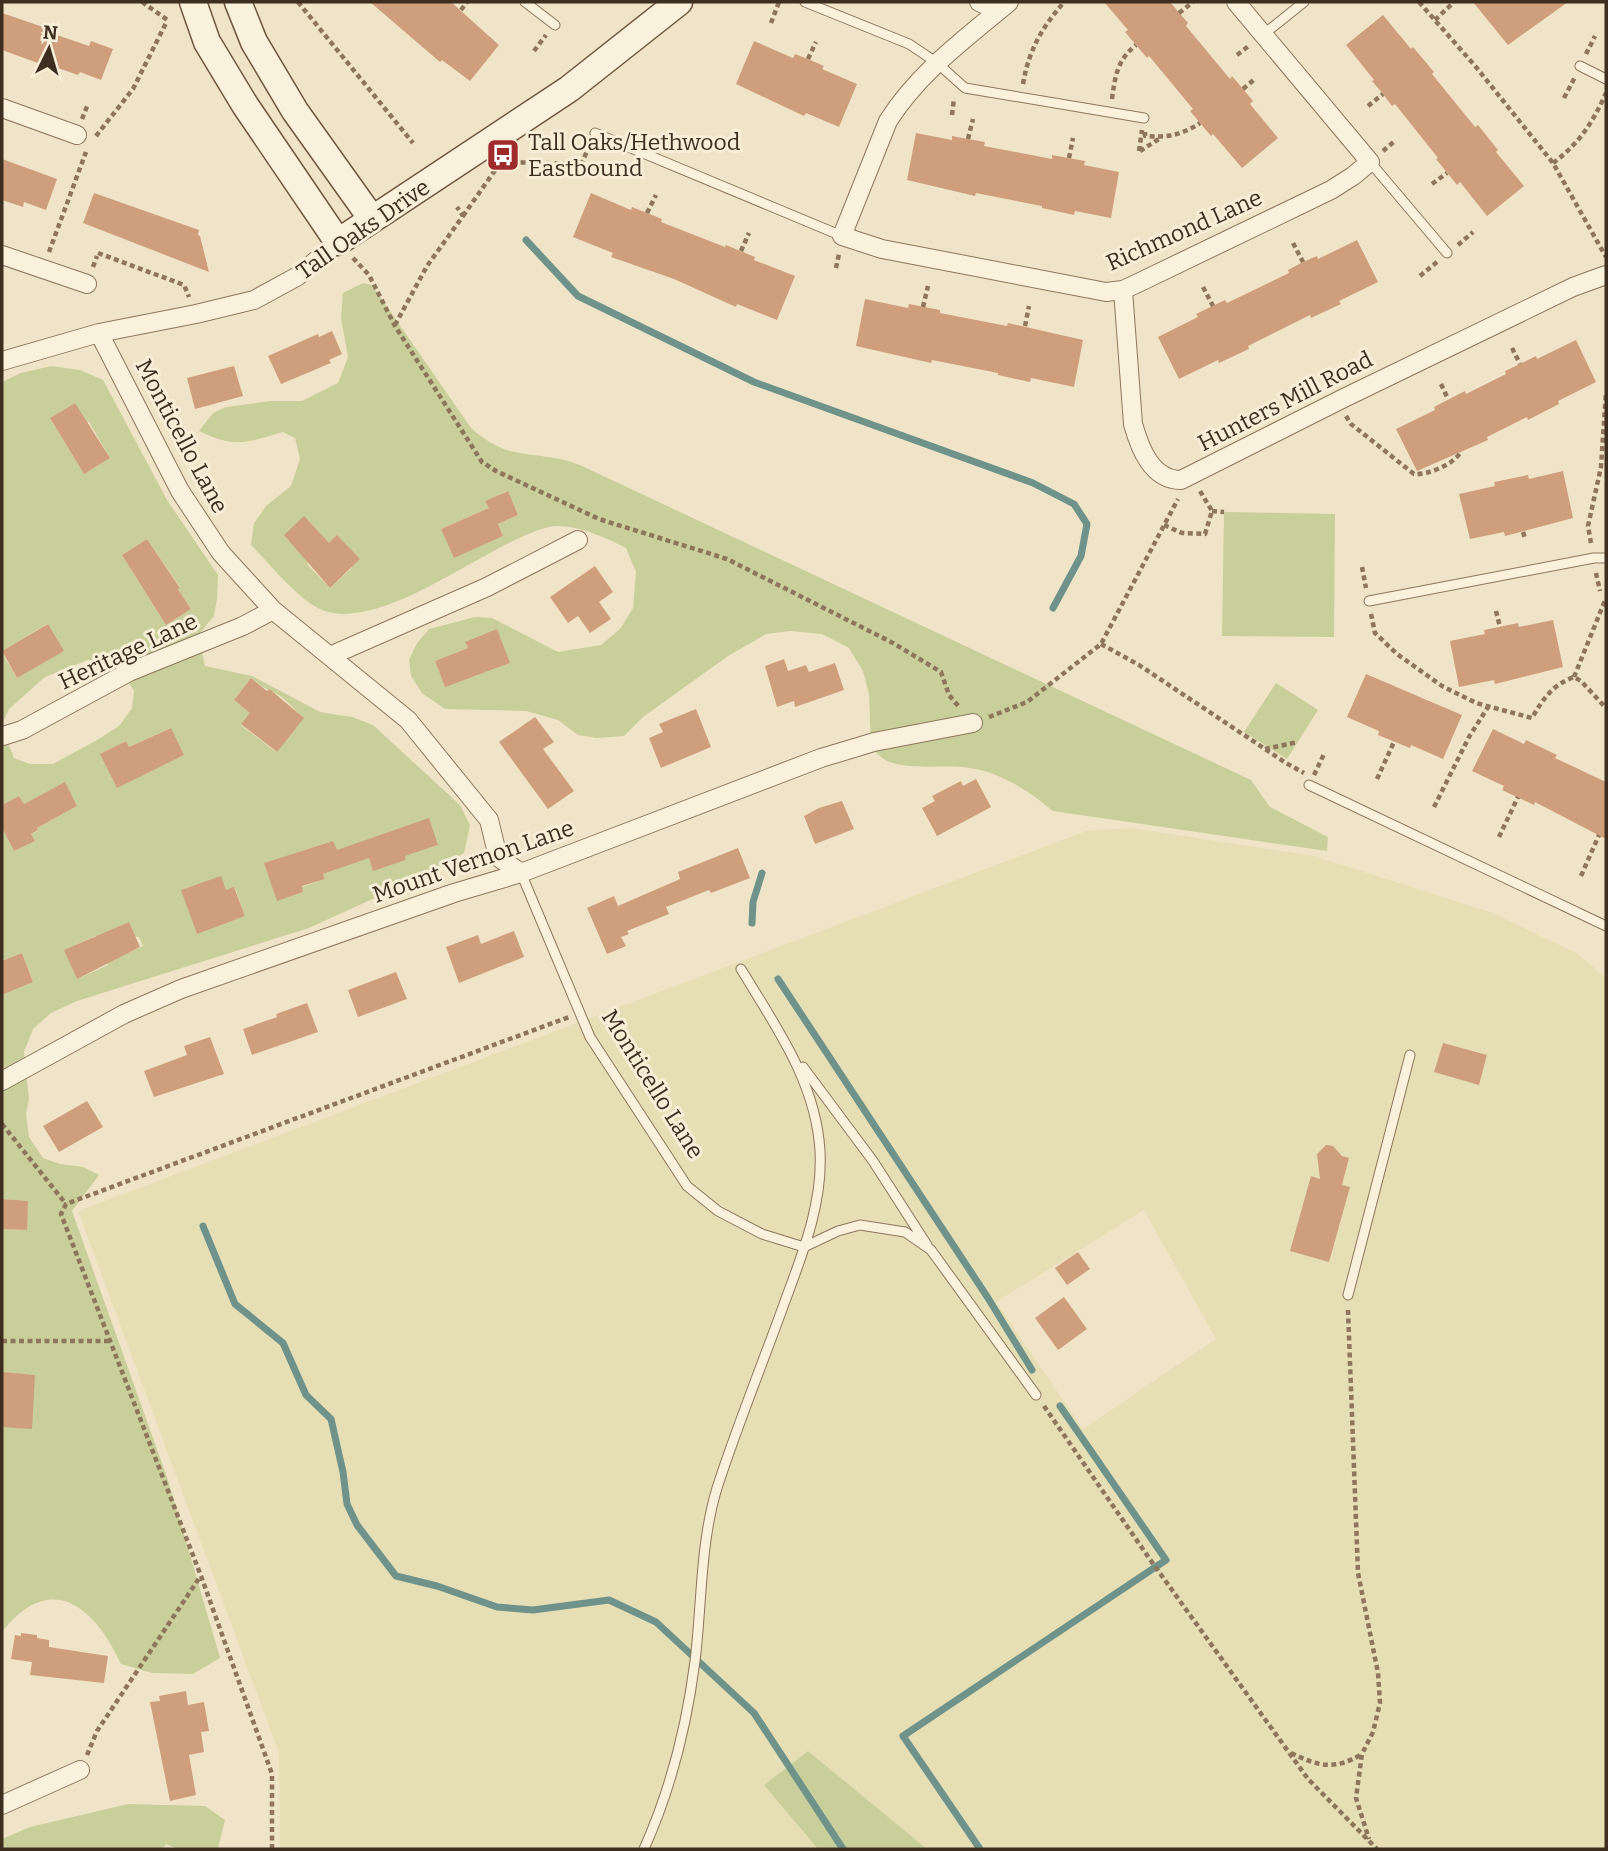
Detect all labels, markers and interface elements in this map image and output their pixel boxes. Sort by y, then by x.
north arrow [14,14,84,84]
text: N [42,20,59,45]
place label: Tall Oaks/Hethwood Eastbound [528,128,741,182]
bus stop icon: Tall Oaks/Hethwood Eastbound [484,136,522,174]
street label: Tall Oaks Drive [291,173,435,285]
street label: Richmond Lane [1102,183,1266,277]
street label: Hunters Mill Road [1193,345,1377,457]
street label: Monticello Lane [130,354,234,518]
street label: Heritage Lane [54,607,202,695]
street label: Mount Vernon Lane [369,813,577,909]
street label: Monticello Lane [596,1004,710,1164]

